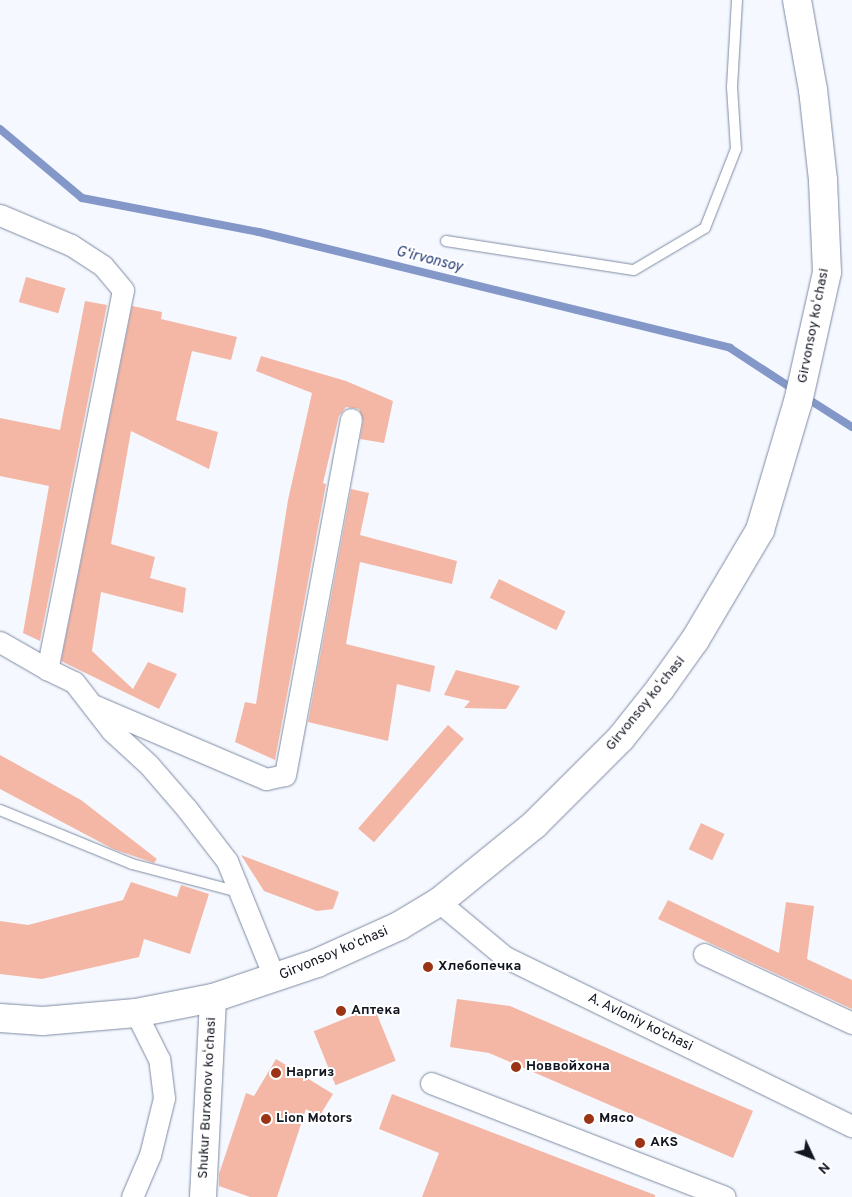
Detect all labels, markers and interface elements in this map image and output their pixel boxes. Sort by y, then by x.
water label: G‘irvonsoy [394,243,464,277]
street label: Girvonsoy koʻchasi [795,267,833,385]
street label: Girvonsoy koʻchasi [603,653,689,755]
street label: Girvonsoy koʻchasi [277,923,391,985]
place label: Хлебопечка [438,959,521,975]
marker: Хлебопечка [422,961,434,973]
street label: A. Avloniy ko‘chasi [585,990,695,1056]
place label: Аптека [351,1003,400,1019]
marker: Аптека [335,1005,347,1017]
street label: Shukur Burxonov koʻchasi [195,1017,221,1179]
place label: Новвойхона [526,1059,610,1075]
marker: Новвойхона [510,1061,522,1073]
place label: Наргиз [286,1065,335,1081]
marker: Наргиз [270,1067,282,1079]
place label: Lion Motors [276,1111,352,1127]
place label: Мясо [599,1111,634,1127]
marker: Lion Motors [260,1113,272,1125]
marker: Мясо [583,1113,595,1125]
north arrow [787,1132,837,1182]
place label: AKS [650,1135,678,1151]
marker: AKS [634,1137,646,1149]
text: N [814,1158,833,1177]

